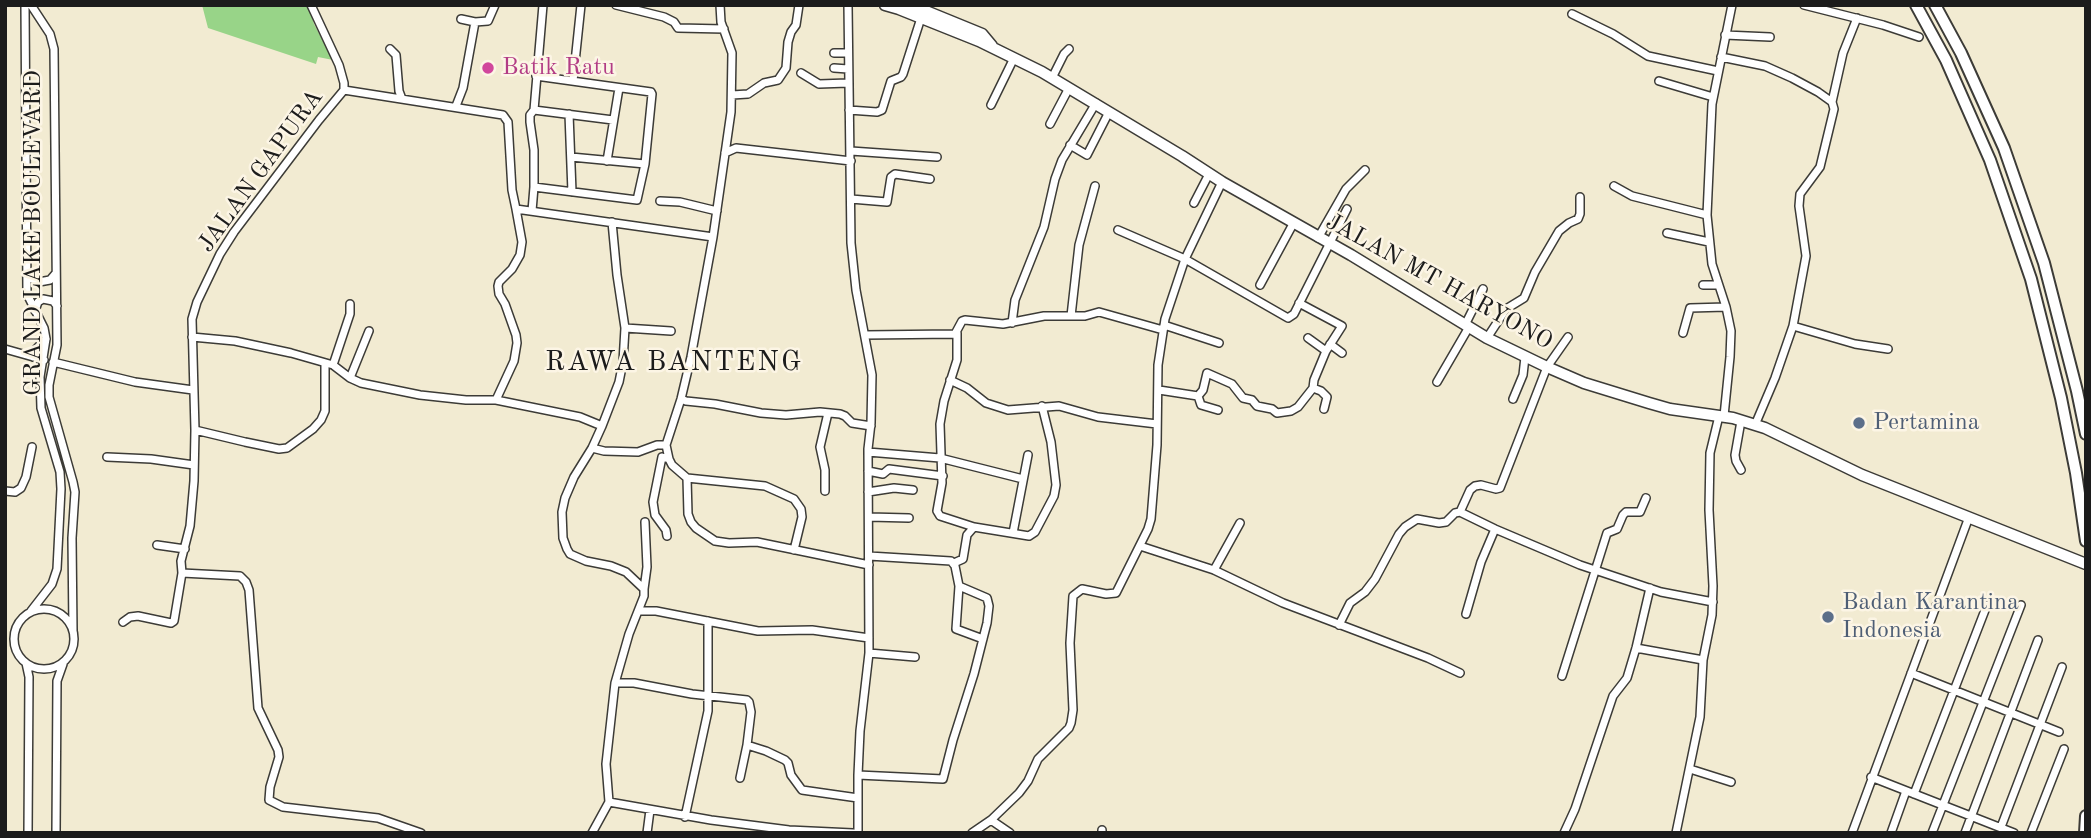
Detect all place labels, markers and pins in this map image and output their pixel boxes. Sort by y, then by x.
place label: Batik Ratu [502,54,615,82]
marker: Batik Ratu [480,60,496,76]
place label: Pertamina [1873,409,1980,437]
marker: Pertamina [1851,415,1867,431]
place label: Badan Karantina Indonesia [1842,589,2019,645]
marker: Badan Karantina Indonesia [1820,609,1836,625]

